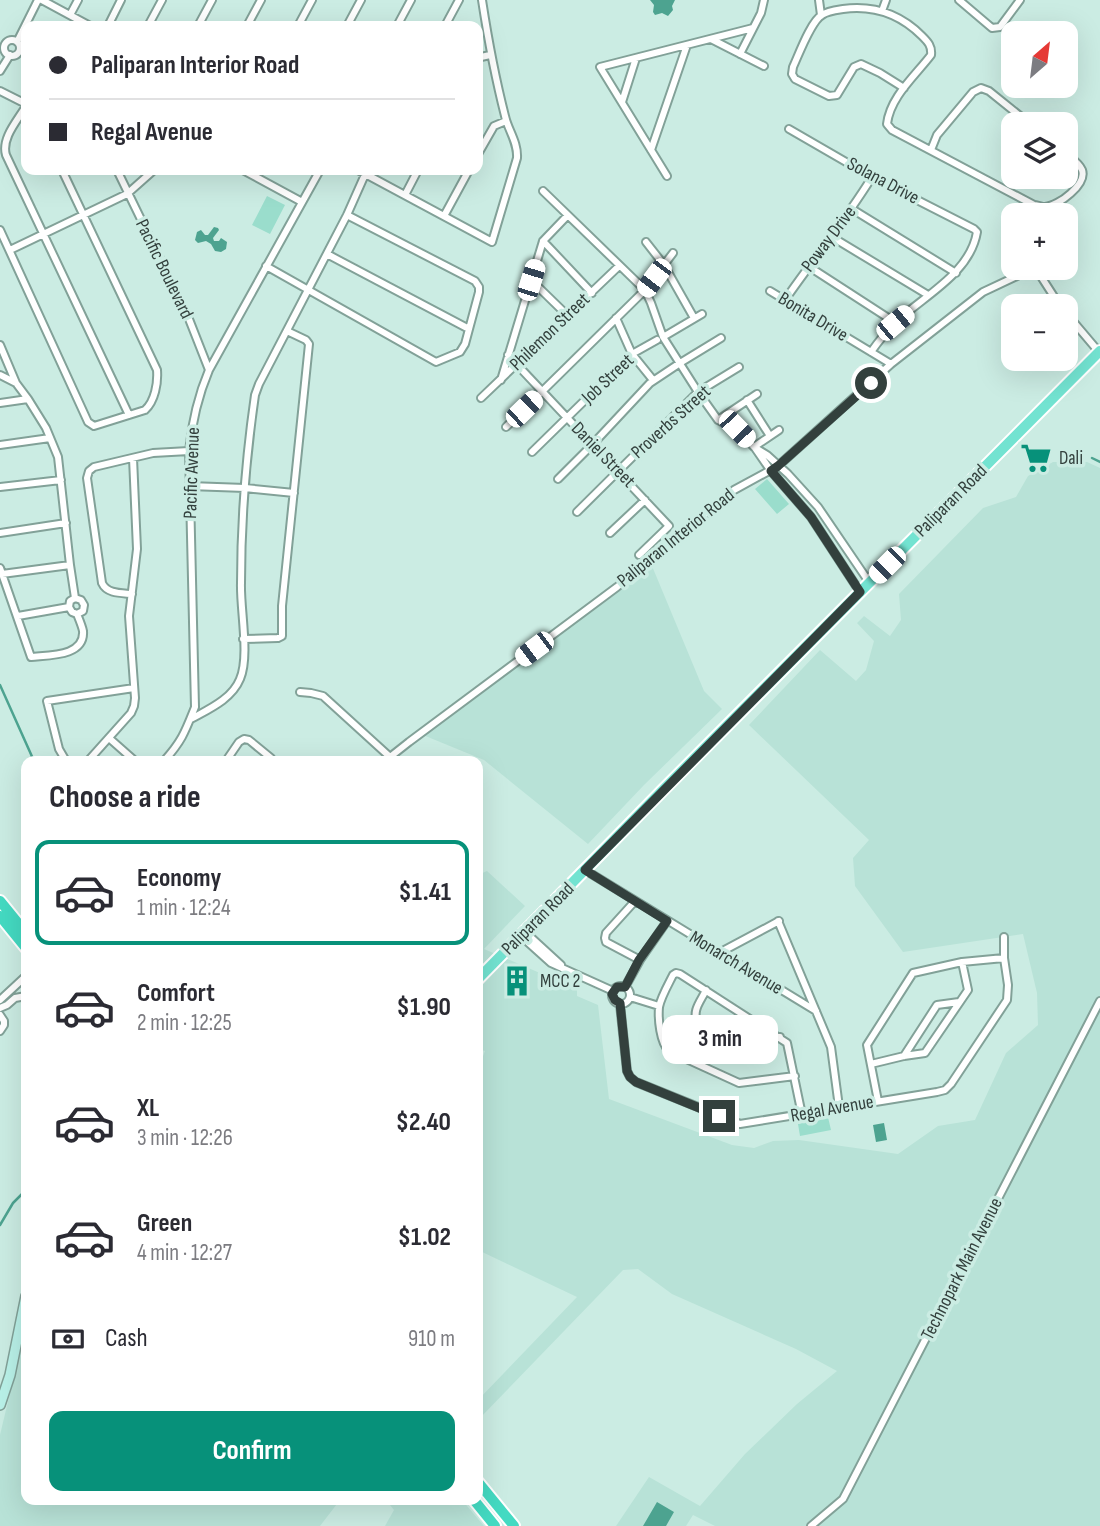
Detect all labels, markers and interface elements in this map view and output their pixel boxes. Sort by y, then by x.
north arrow [1001,21,1078,98]
map controls [1001,21,1078,371]
text: Paliparan Interior Road [91,50,299,81]
button: layers [1001,112,1078,189]
text: Regal Avenue [91,117,213,148]
street label: Solana Drive [843,152,923,210]
street label: Poway Drive [797,201,861,277]
button: + [1001,203,1078,280]
street label: Pacific Boulevard [130,215,198,323]
car [633,255,676,301]
car [515,257,548,303]
street label: Bonita Drive [774,287,852,347]
street label: Philemon Street [505,288,595,376]
button: − [1001,294,1078,371]
car [873,301,918,345]
street label: Job Street [576,349,639,410]
route start [855,367,887,399]
street label: Proverbs Street [627,380,716,464]
car [502,387,547,431]
car [715,407,760,451]
street label: Daniel Street [566,417,640,493]
street label: Pacific Avenue [179,427,205,519]
supermarket icon: Dali [1019,441,1053,475]
place label: Dali [1059,447,1083,470]
street label: Paliparan Road [910,460,992,542]
street label: Paliparan Interior Road [613,484,739,592]
car [865,543,910,587]
car [511,628,558,670]
text: Choose a ride [49,778,201,817]
icon: car [53,861,116,924]
text: Economy [137,863,221,894]
text: $1.41 [399,877,451,908]
street label: Paliparan Road [497,878,579,960]
text: 1 min · 12:24 [137,894,231,922]
street label: Monarch Avenue [685,926,787,1000]
building icon: MCC 2 [500,964,534,998]
place label: MCC 2 [540,970,580,993]
icon: car [53,976,116,1039]
text: Comfort [137,978,215,1009]
text: $1.90 [397,992,451,1023]
text: 2 min · 12:25 [137,1009,232,1037]
callout: 3 min [661,1014,777,1064]
text: 3 min [698,1025,742,1053]
street label: Regal Avenue [789,1090,875,1128]
icon: car [53,1091,116,1154]
text: XL [137,1093,159,1124]
route end [703,1100,735,1132]
text: $2.40 [396,1107,451,1138]
text: 3 min · 12:26 [137,1124,233,1152]
street label: Technopark Main Avenue [916,1194,1008,1344]
icon: car [53,1206,116,1269]
text: Green [137,1208,192,1239]
text: $1.02 [398,1222,451,1253]
text: 4 min · 12:27 [137,1239,232,1267]
icon: cash [49,1320,87,1358]
text: Cash [105,1323,148,1354]
text: 910 m [408,1325,455,1353]
button: Confirm [49,1411,455,1491]

